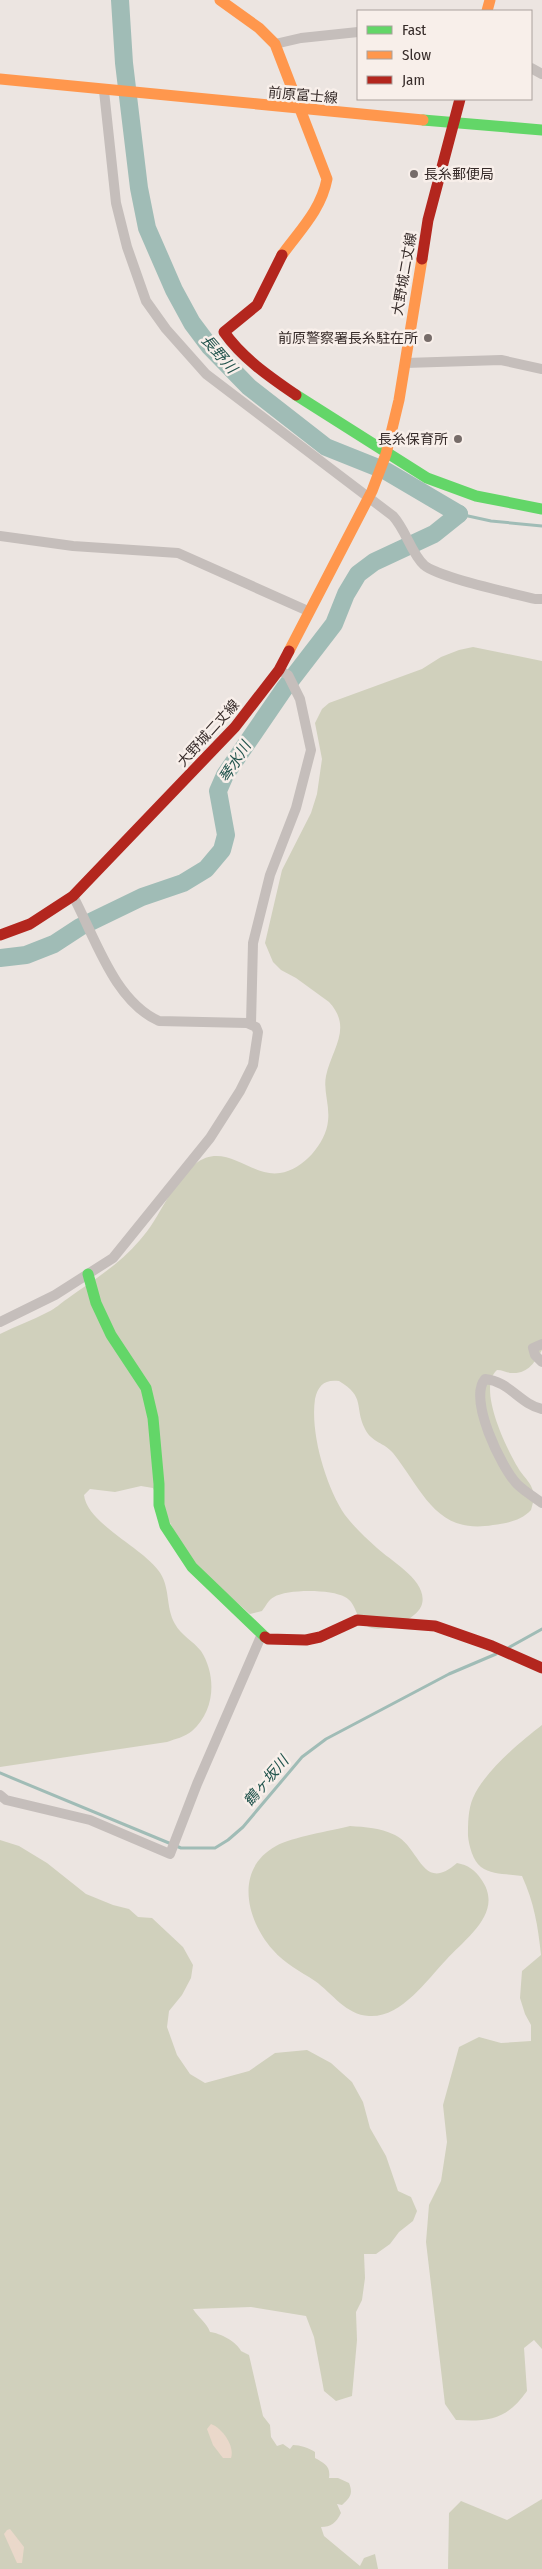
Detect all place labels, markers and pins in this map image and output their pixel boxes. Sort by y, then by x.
place label: 長糸郵便局 [424,166,494,183]
marker: 長糸郵便局 [408,168,420,180]
place label: 前原警察署長糸駐在所 [278,330,418,347]
marker: 前原警察署長糸駐在所 [422,332,434,344]
place label: 長糸保育所 [378,431,448,448]
marker: 長糸保育所 [452,433,464,445]

